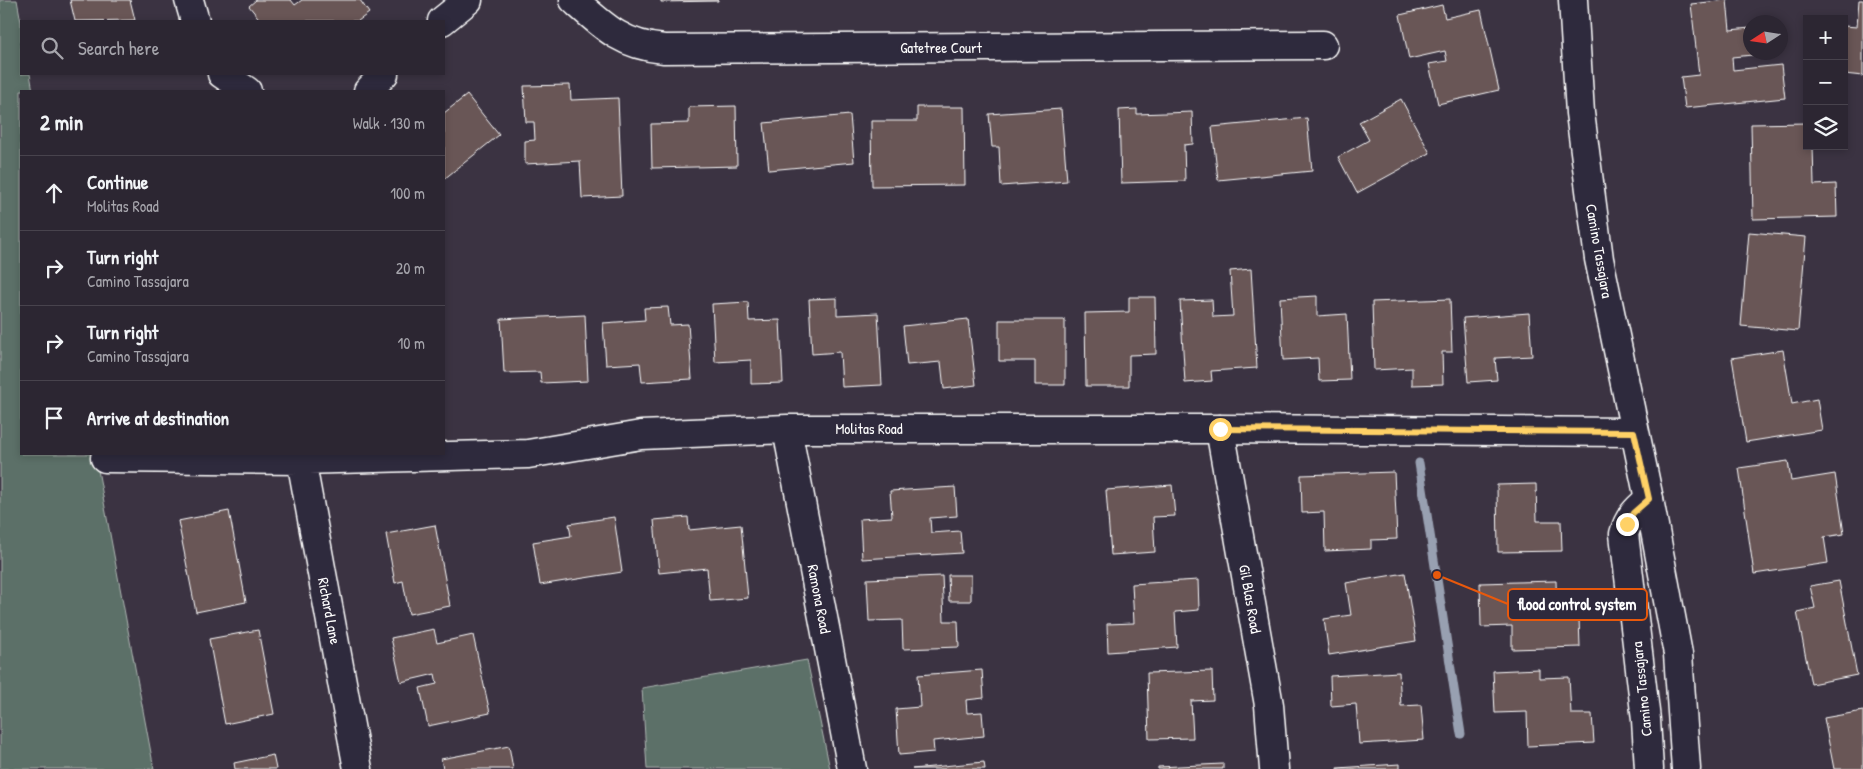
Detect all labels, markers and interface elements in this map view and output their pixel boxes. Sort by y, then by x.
north arrow [1743,15,1788,60]
map controls [1803,15,1848,150]
button: + [1803,15,1848,60]
search box [20,20,445,75]
icon: search [38,34,66,62]
text: Search here [78,35,159,61]
street label: Gatetree Court [900,37,983,58]
button: − [1803,60,1848,105]
button: layers [1803,105,1848,150]
text: 2 min [40,108,83,137]
text: Walk · 130 m [353,112,425,134]
text: Continue [87,169,148,195]
icon: ahead [40,179,68,207]
text: 100 m [390,182,425,204]
text: Molitas Road [87,195,159,217]
street label: Camino Tassajara [1581,202,1618,300]
text: Turn right [87,244,158,270]
icon: right [40,254,68,282]
text: 20 m [396,257,425,279]
text: Camino Tassajara [87,270,189,292]
text: Turn right [87,319,158,345]
icon: right [40,329,68,357]
text: 10 m [397,332,425,354]
text: Camino Tassajara [87,345,189,367]
icon: arrive [40,404,68,432]
text: Arrive at destination [87,405,229,431]
street label: Molitas Road [835,418,903,439]
route start [1209,418,1232,441]
route end [1616,513,1639,536]
street label: Ramona Road [803,563,836,635]
street label: Gil Blas Road [1234,563,1267,635]
street label: Richard Lane [313,576,346,646]
callout: flood control system [1508,589,1647,620]
text: flood control system [1517,593,1637,616]
street label: Camino Tassajara [1626,640,1657,738]

